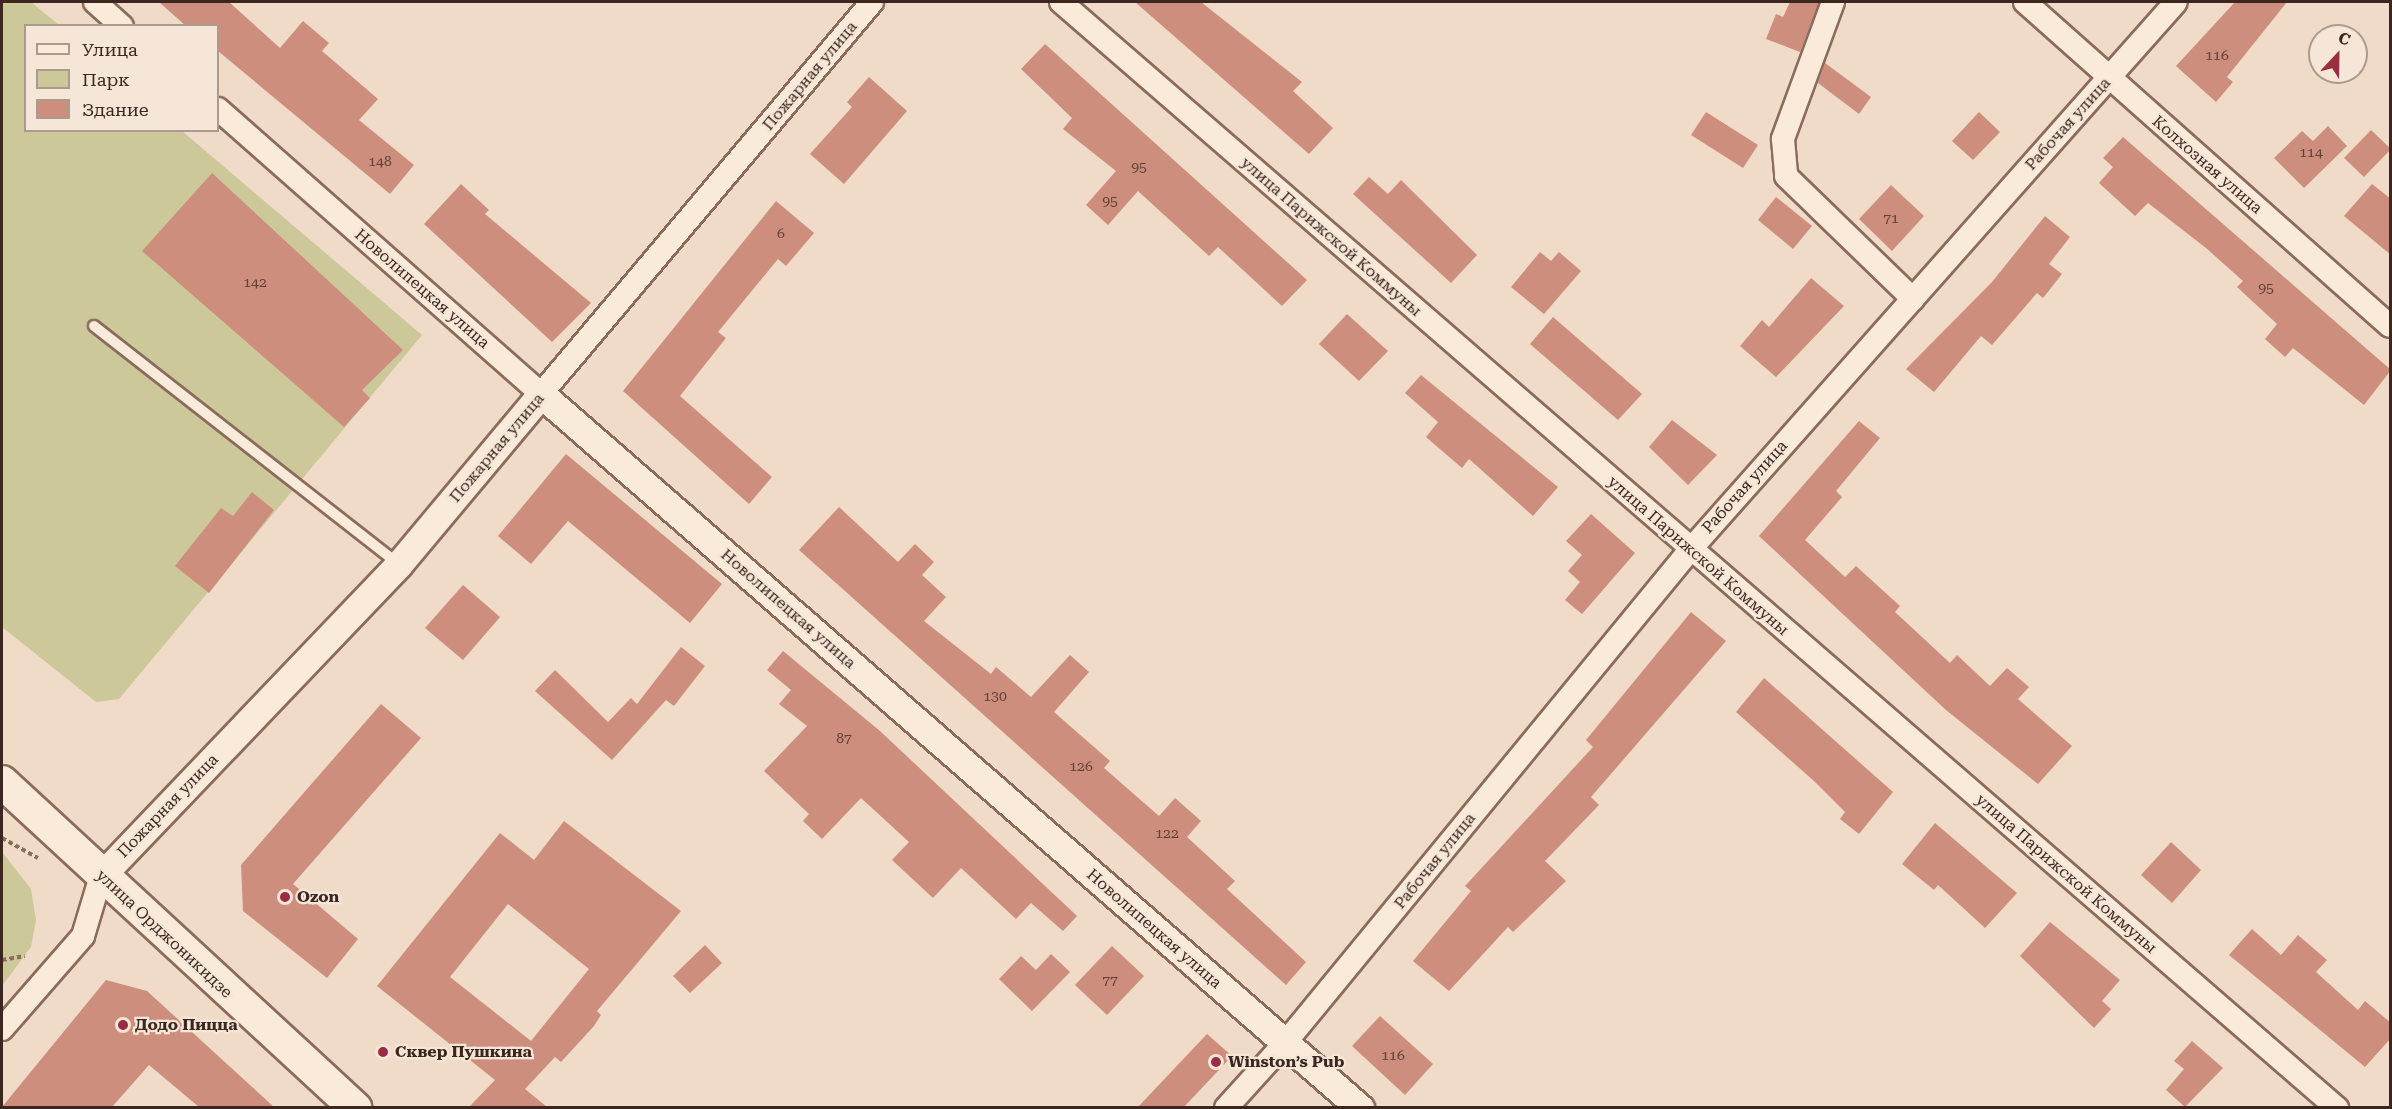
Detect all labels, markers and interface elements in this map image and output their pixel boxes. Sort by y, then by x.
street label: Пожарная улица [759,17,861,135]
legend [24,24,219,132]
north arrow [2308,24,2368,84]
text: С [2335,28,2353,50]
text: Улица [82,39,138,60]
house number: 116 [2205,47,2229,63]
text: Парк [82,69,130,90]
street label: Рабочая улица [2021,74,2115,174]
text: Здание [82,99,149,120]
street label: Колхозная улица [2148,112,2266,218]
house number: 114 [2299,144,2323,160]
house number: 148 [368,153,392,169]
street label: улица Парижской Коммуны [1237,153,1425,321]
house number: 95 [1131,159,1147,175]
house number: 95 [1102,193,1118,209]
house number: 71 [1883,210,1899,226]
street label: Новолипецкая улица [351,225,493,353]
house number: 6 [777,225,785,241]
house number: 142 [243,274,267,290]
house number: 95 [2258,280,2274,296]
street label: Пожарная улица [446,389,548,507]
street label: Рабочая улица [1698,437,1792,537]
street label: улица Парижской Коммуны [1604,472,1792,640]
street label: Новолипецкая улица [717,545,859,673]
house number: 130 [983,688,1007,704]
house number: 87 [836,730,852,746]
street label: Пожарная улица [114,750,222,862]
house number: 126 [1069,758,1093,774]
street label: улица Парижской Коммуны [1972,790,2160,958]
street label: Рабочая улица [1390,809,1480,913]
house number: 122 [1155,825,1179,841]
street label: Новолипецкая улица [1083,865,1225,993]
street label: улица Орджоникидзе [92,866,236,1002]
place label: Ozon [297,887,339,907]
marker: Ozon [278,890,292,904]
house number: 77 [1102,972,1118,988]
place label: Додо Пицца [135,1015,238,1035]
marker: Додо Пицца [116,1018,130,1032]
place label: Сквер Пушкина [395,1042,532,1062]
marker: Сквер Пушкина [376,1045,390,1059]
house number: 116 [1381,1047,1405,1063]
place label: Winston’s Pub [1228,1052,1344,1072]
marker: Winston’s Pub [1209,1055,1223,1069]

